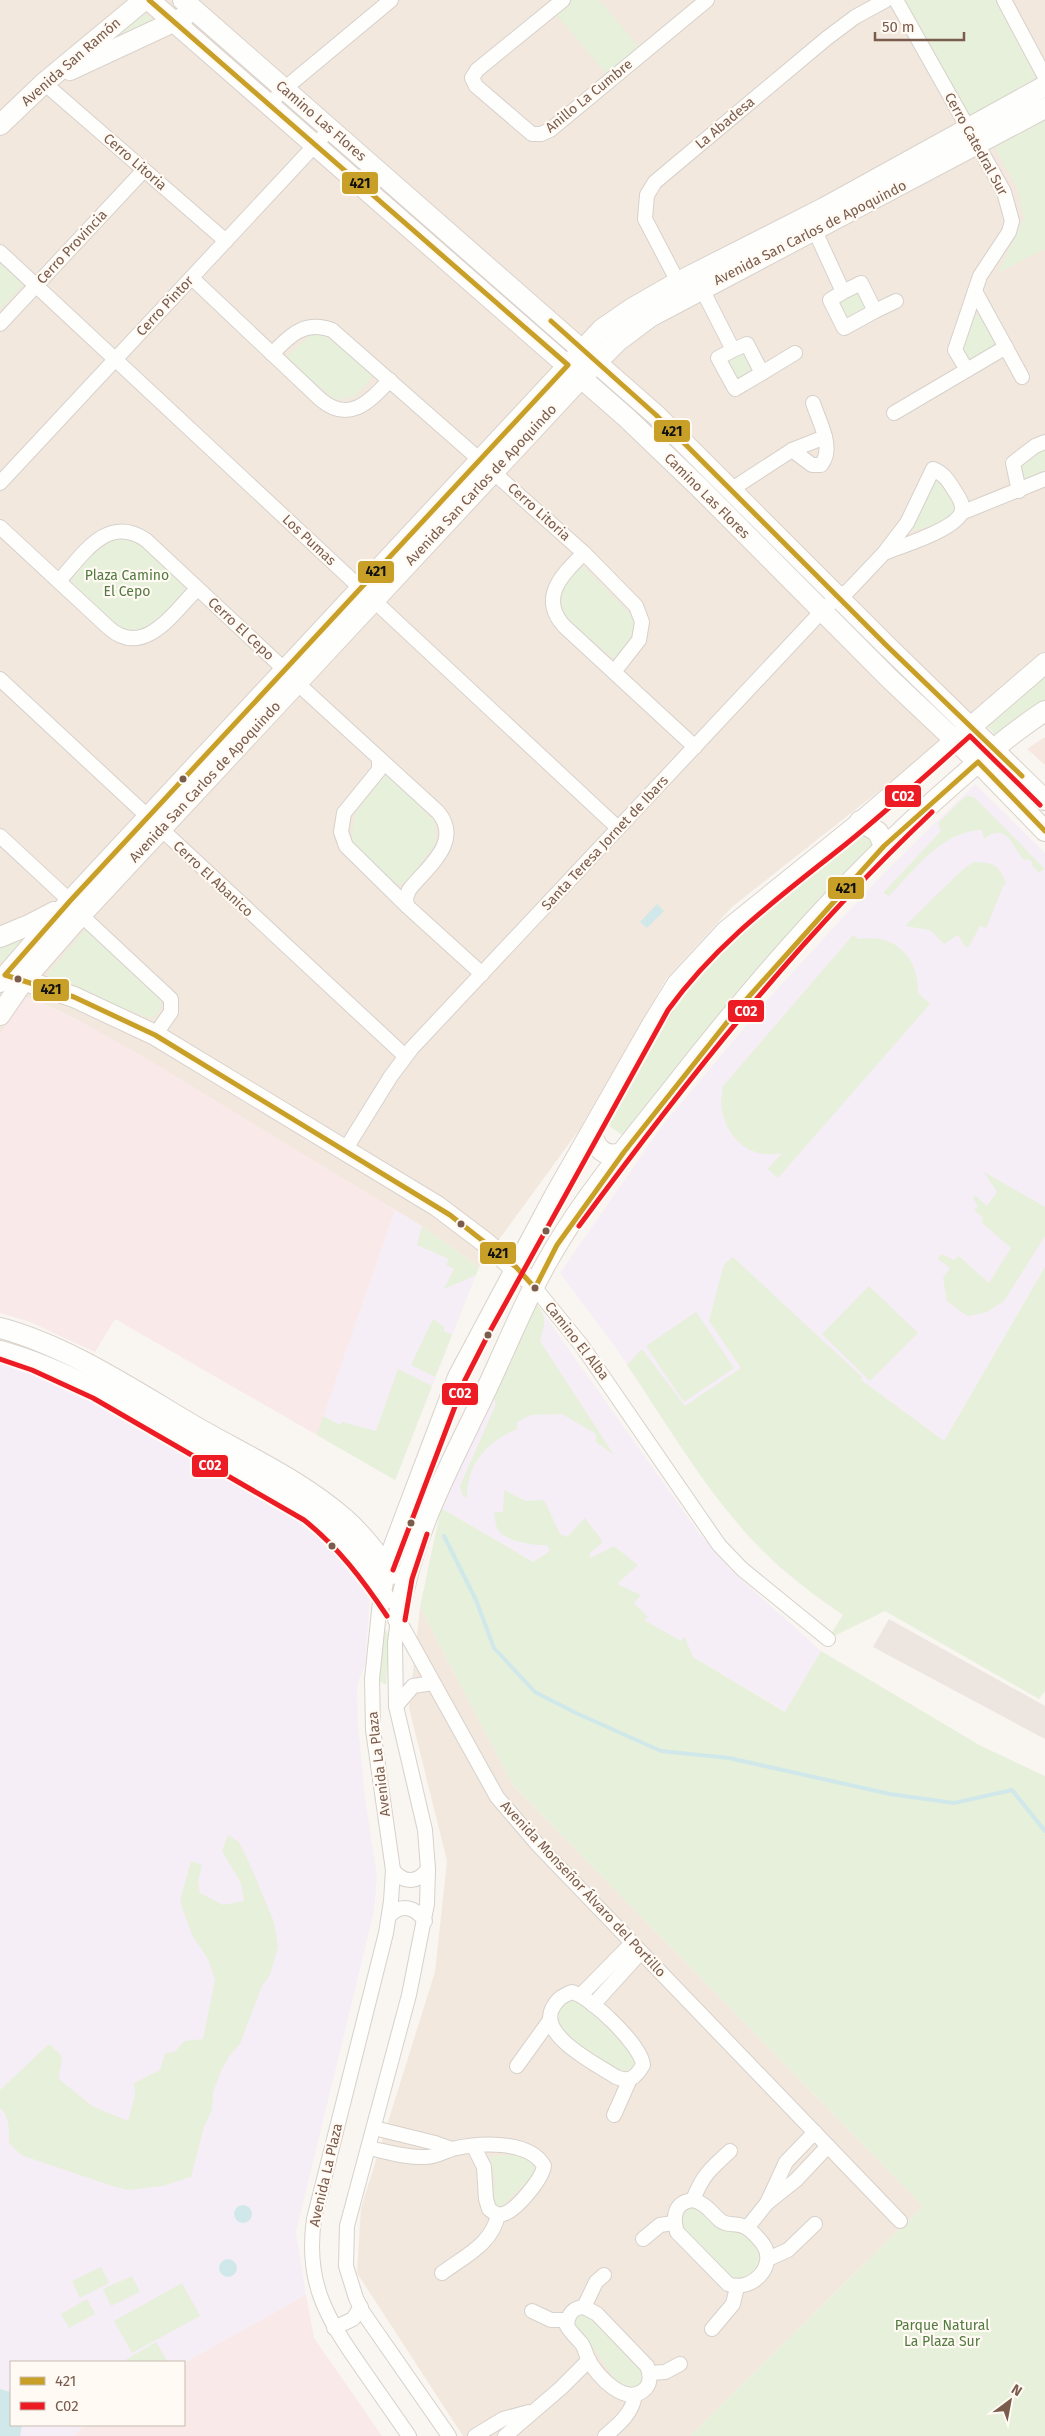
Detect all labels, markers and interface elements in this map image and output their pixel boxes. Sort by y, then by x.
scale bar [875,10,964,42]
street label: Avenida San Ramón [18,14,124,110]
text: 50 m [882,18,915,36]
street label: Anillo La Cumbre [542,56,636,136]
street label: Camino Las Flores [272,77,370,165]
street label: Cerro Catedral Sur [941,90,1012,199]
street label: La Abadesa [692,93,758,153]
street label: Cerro Litoria [100,130,170,194]
line badge: 421 [341,171,379,195]
text: 421 [349,175,371,192]
street label: Avenida San Carlos de Apoquindo [711,177,909,289]
street label: Cerro Provincia [33,206,111,288]
street label: Cerro Pintor [133,272,198,340]
street label: Avenida San Carlos de Apoquindo [402,401,560,569]
line badge: 421 [653,419,691,443]
text: 421 [661,423,683,440]
street label: Camino Las Flores [661,450,754,543]
street label: Cerro Litoria [504,479,574,545]
street label: Los Pumas [279,511,340,569]
line badge: 421 [357,560,395,584]
text: 421 [365,563,387,580]
park label: Plaza Camino El Cepo [85,567,169,600]
street label: Cerro El Cepo [204,594,278,664]
street label: Avenida San Carlos de Apoquindo [126,698,284,866]
street label: Santa Teresa Jornet de Ibars [538,772,672,914]
unlabelled marker [178,774,188,784]
line badge: C02 [884,784,922,808]
text: C02 [891,788,915,805]
street label: Cerro El Abanico [169,838,257,920]
line badge: 421 [827,876,865,900]
text: 421 [835,880,857,897]
unlabelled marker [13,974,23,984]
line badge: 421 [32,978,70,1002]
text: 421 [40,981,62,998]
line badge: C02 [727,999,765,1023]
text: C02 [734,1003,758,1020]
unlabelled marker [456,1219,466,1229]
unlabelled marker [541,1226,551,1236]
line badge: 421 [479,1241,517,1265]
text: 421 [487,1245,509,1262]
unlabelled marker [530,1283,540,1293]
street label: Camino El Alba [541,1299,613,1383]
unlabelled marker [483,1330,493,1340]
line badge: C02 [441,1382,479,1406]
text: C02 [448,1385,472,1402]
line badge: C02 [191,1454,229,1478]
text: C02 [198,1457,222,1474]
unlabelled marker [406,1518,416,1528]
unlabelled marker [327,1541,337,1551]
street label: Avenida La Plaza [364,1711,394,1817]
street label: Avenida Monseñor Álvaro del Portillo [497,1797,670,1981]
street label: Avenida La Plaza [306,2122,346,2228]
park label: Parque Natural La Plaza Sur [895,2317,989,2350]
legend [10,2361,185,2426]
text: 421 [55,2372,76,2390]
north arrow [985,2376,1035,2426]
text: N [1008,2381,1025,2400]
text: C02 [55,2397,79,2415]

